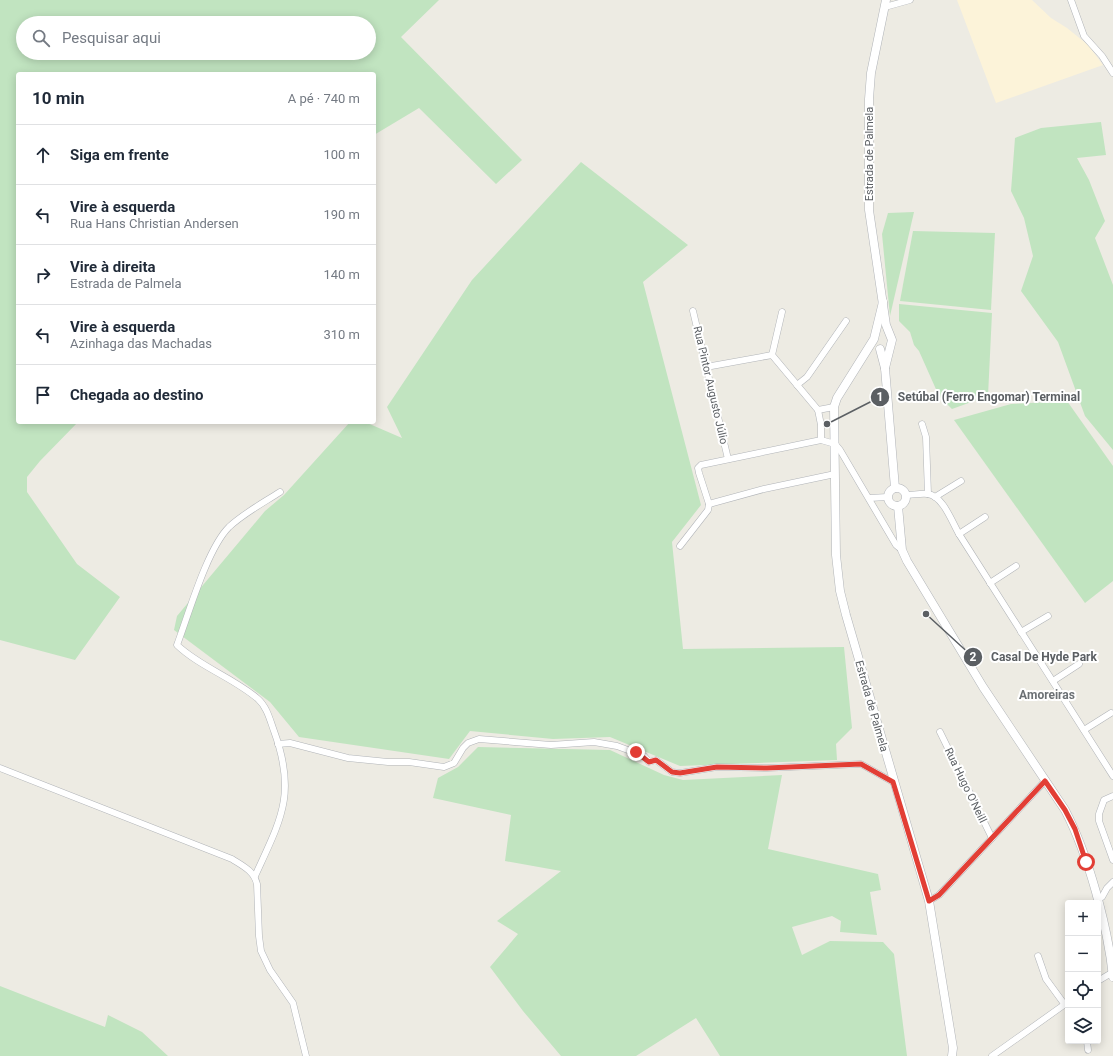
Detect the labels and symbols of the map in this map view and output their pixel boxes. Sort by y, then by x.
street label: Estrada de Palmela [863,107,876,201]
street label: Rua Pintor Augusto Júlio [691,325,730,445]
callout: Setúbal (Ferro Engomar) Terminal [870,385,1089,409]
text: 1 [877,390,883,404]
text: Setúbal (Ferro Engomar) Terminal [898,390,1080,404]
callout: Casal De Hyde Park [963,645,1105,669]
text: 2 [970,650,977,664]
text: Casal De Hyde Park [991,650,1098,664]
street label: Estrada de Palmela [852,659,891,753]
district label: Amoreiras [1019,688,1075,702]
route end [627,743,645,761]
street label: Rua Hugo O'Neill [942,746,989,825]
route start [1077,853,1095,871]

